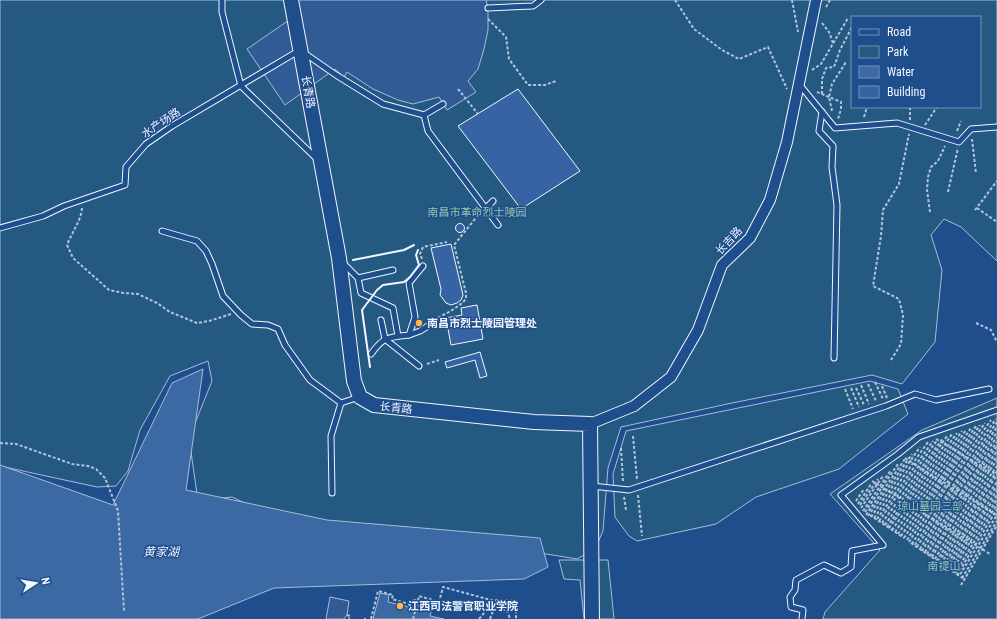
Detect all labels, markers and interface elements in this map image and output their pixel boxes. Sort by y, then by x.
legend [851,16,981,108]
text: Road [887,25,911,39]
text: Park [887,45,909,59]
text: Water [887,65,915,79]
street label: 长青路 [299,75,317,109]
text: Building [887,85,925,99]
street label: 水产场路 [139,105,183,141]
park label: 南昌市革命烈士陵园 [428,206,527,219]
street label: 长吉路 [713,224,745,258]
place label: 南昌市烈士陵园管理处 [427,317,537,330]
marker: 南昌市烈士陵园管理处 [414,318,424,328]
street label: 长青路 [379,400,413,416]
park label: 琼山墓园三部 [897,500,963,513]
water label: 黄家湖 [143,545,181,559]
park label: 南提山 [928,560,961,573]
north arrow [16,563,56,603]
text: N [38,576,52,586]
place label: 江西司法警官职业学院 [408,600,518,613]
marker: 江西司法警官职业学院 [395,601,405,611]

